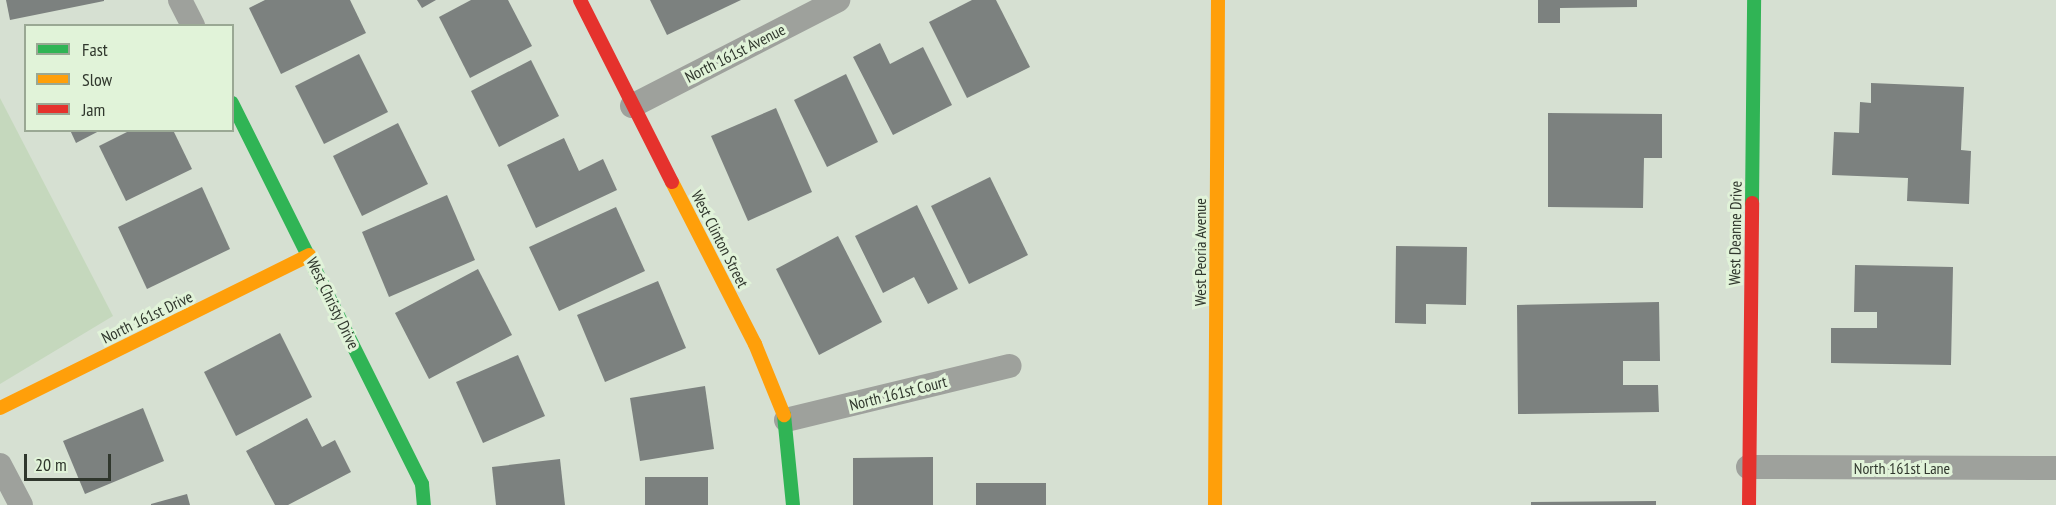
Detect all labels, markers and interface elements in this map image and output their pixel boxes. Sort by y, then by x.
street label: North 161st Avenue [681,19,789,87]
legend [24,24,234,132]
text: Fast [82,38,108,61]
text: Slow [82,68,112,91]
text: Jam [82,98,105,121]
street label: West Deanne Drive [1724,181,1746,285]
street label: West Clinton Street [687,187,753,291]
street label: West Peoria Avenue [1190,198,1210,306]
street label: West Christy Drive [302,254,364,352]
street label: North 161st Drive [98,287,196,347]
street label: North 161st Court [847,372,949,414]
scale bar [27,442,114,480]
text: 20 m [35,453,67,476]
street label: North 161st Lane [1854,458,1950,478]

